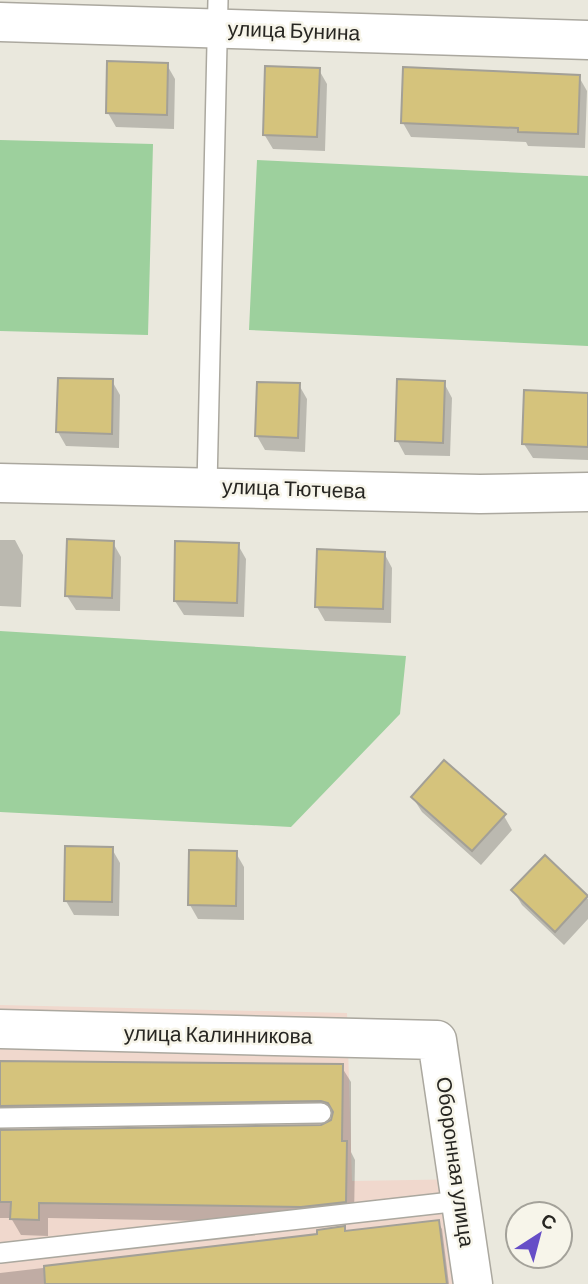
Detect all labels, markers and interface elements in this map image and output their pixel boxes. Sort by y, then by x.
street label: улица Бунина [227,15,361,44]
street label: улица Тютчева [222,472,367,503]
street label: улица Калинникова [124,1019,313,1048]
street label: Оборонная улица [432,1075,481,1249]
north arrow [504,1200,574,1270]
text: С [537,1208,562,1234]

